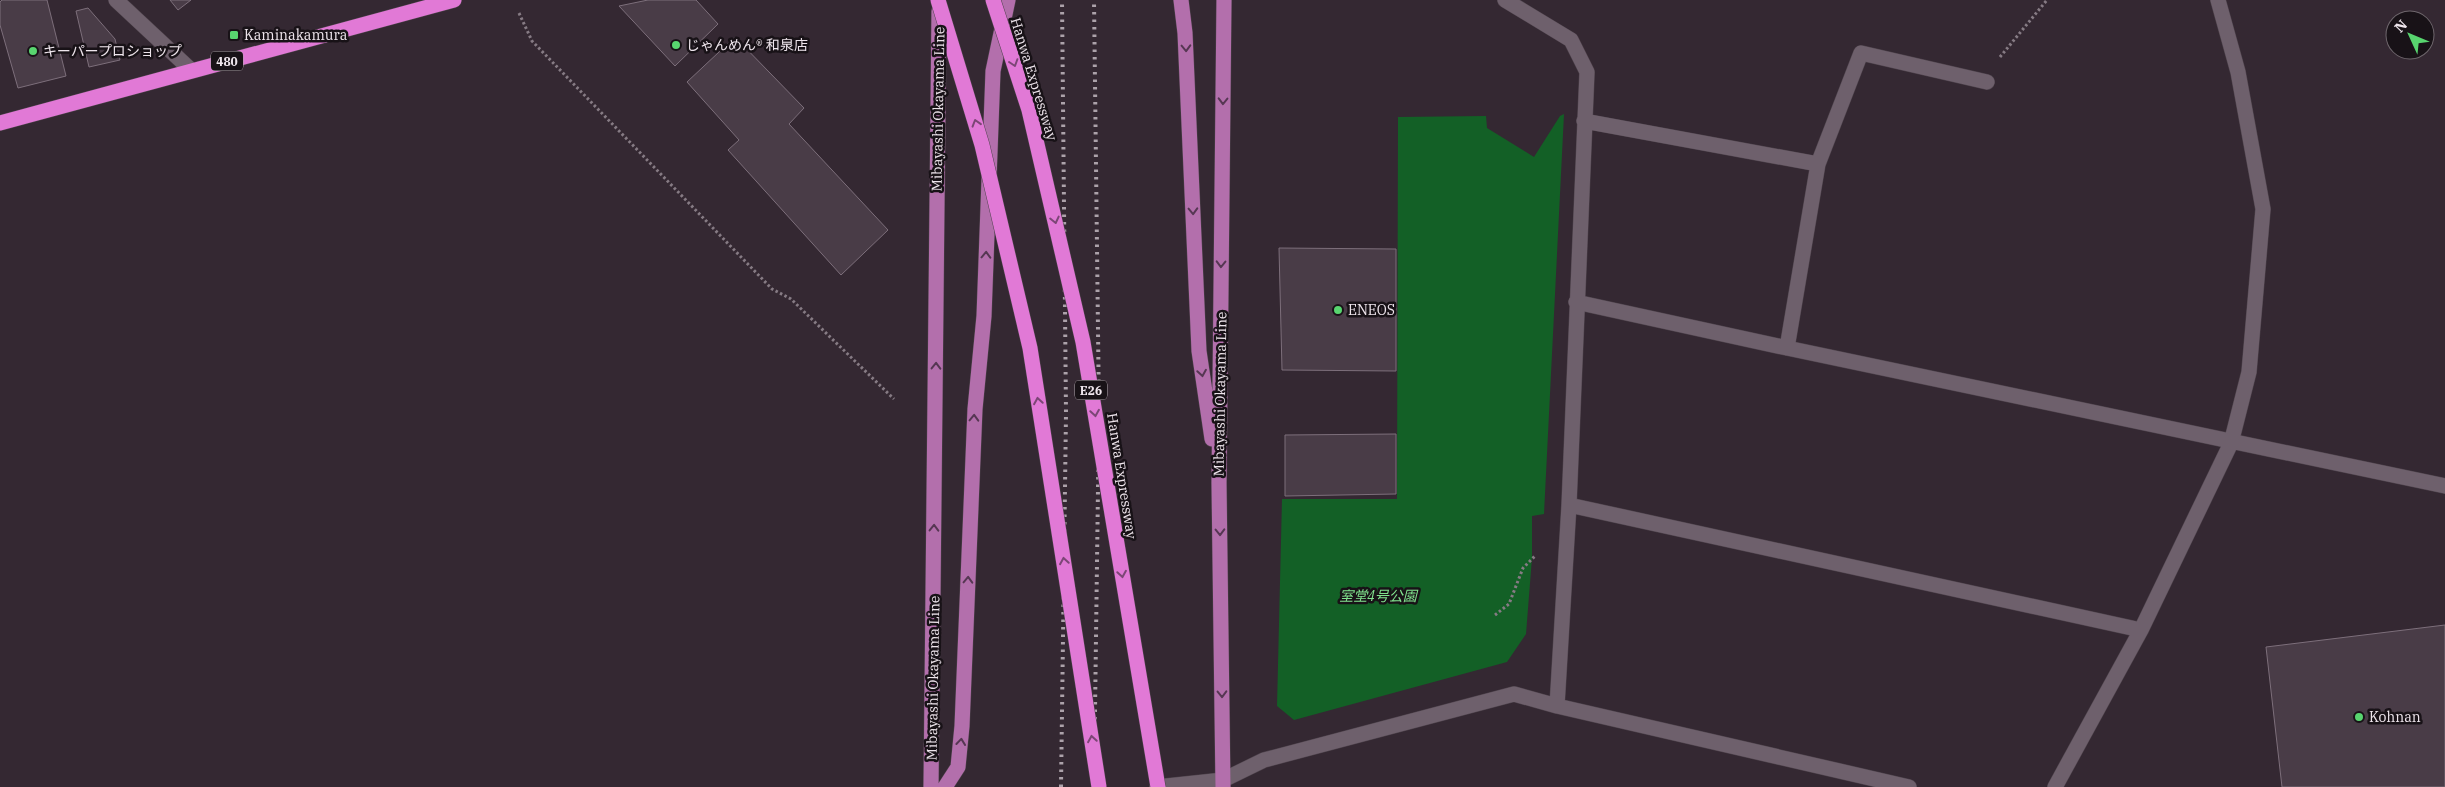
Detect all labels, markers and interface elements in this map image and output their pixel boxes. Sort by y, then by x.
north arrow [2385,10,2435,60]
street label: Hanwa Expressway [1007,15,1061,143]
text: N [2390,16,2411,36]
place label: Kaminakamura [244,26,348,44]
street label: Mibayashi Okayama Line [928,26,948,192]
marker: Kaminakamura [228,29,240,41]
place label: じゃんめん® 和泉店 [686,36,808,54]
marker: じゃんめん® 和泉店 [670,39,682,51]
place label: キーパープロショップ [43,42,182,60]
marker: キーパープロショップ [27,45,39,57]
one-way arrow [1181,45,1191,53]
road number: 480 [211,51,243,70]
one-way arrow [1008,58,1018,67]
one-way arrow [1218,98,1228,105]
one-way arrow [971,119,981,127]
one-way arrow [1187,207,1198,215]
one-way arrow [1049,216,1060,225]
one-way arrow [981,251,991,259]
one-way arrow [1216,260,1226,268]
place label: ENEOS [1348,301,1395,319]
marker: ENEOS [1332,304,1344,316]
street label: Mibayashi Okayama Line [1210,311,1230,477]
one-way arrow [931,362,941,370]
one-way arrow [1196,369,1207,377]
road number: E26 [1075,380,1107,400]
one-way arrow [1034,396,1044,405]
one-way arrow [1090,409,1100,418]
street label: Hanwa Expressway [1103,412,1141,541]
one-way arrow [969,413,980,421]
one-way arrow [929,524,939,532]
one-way arrow [1214,528,1225,536]
one-way arrow [1059,557,1069,565]
one-way arrow [1117,569,1127,578]
one-way arrow [963,576,973,584]
park label: 室堂4号公園 [1339,587,1419,605]
street label: Mibayashi Okayama Line [923,595,943,761]
one-way arrow [1217,690,1227,698]
place label: Kohnan [2369,708,2421,726]
marker: Kohnan [2353,711,2365,723]
one-way arrow [1087,734,1097,743]
one-way arrow [955,738,966,746]

